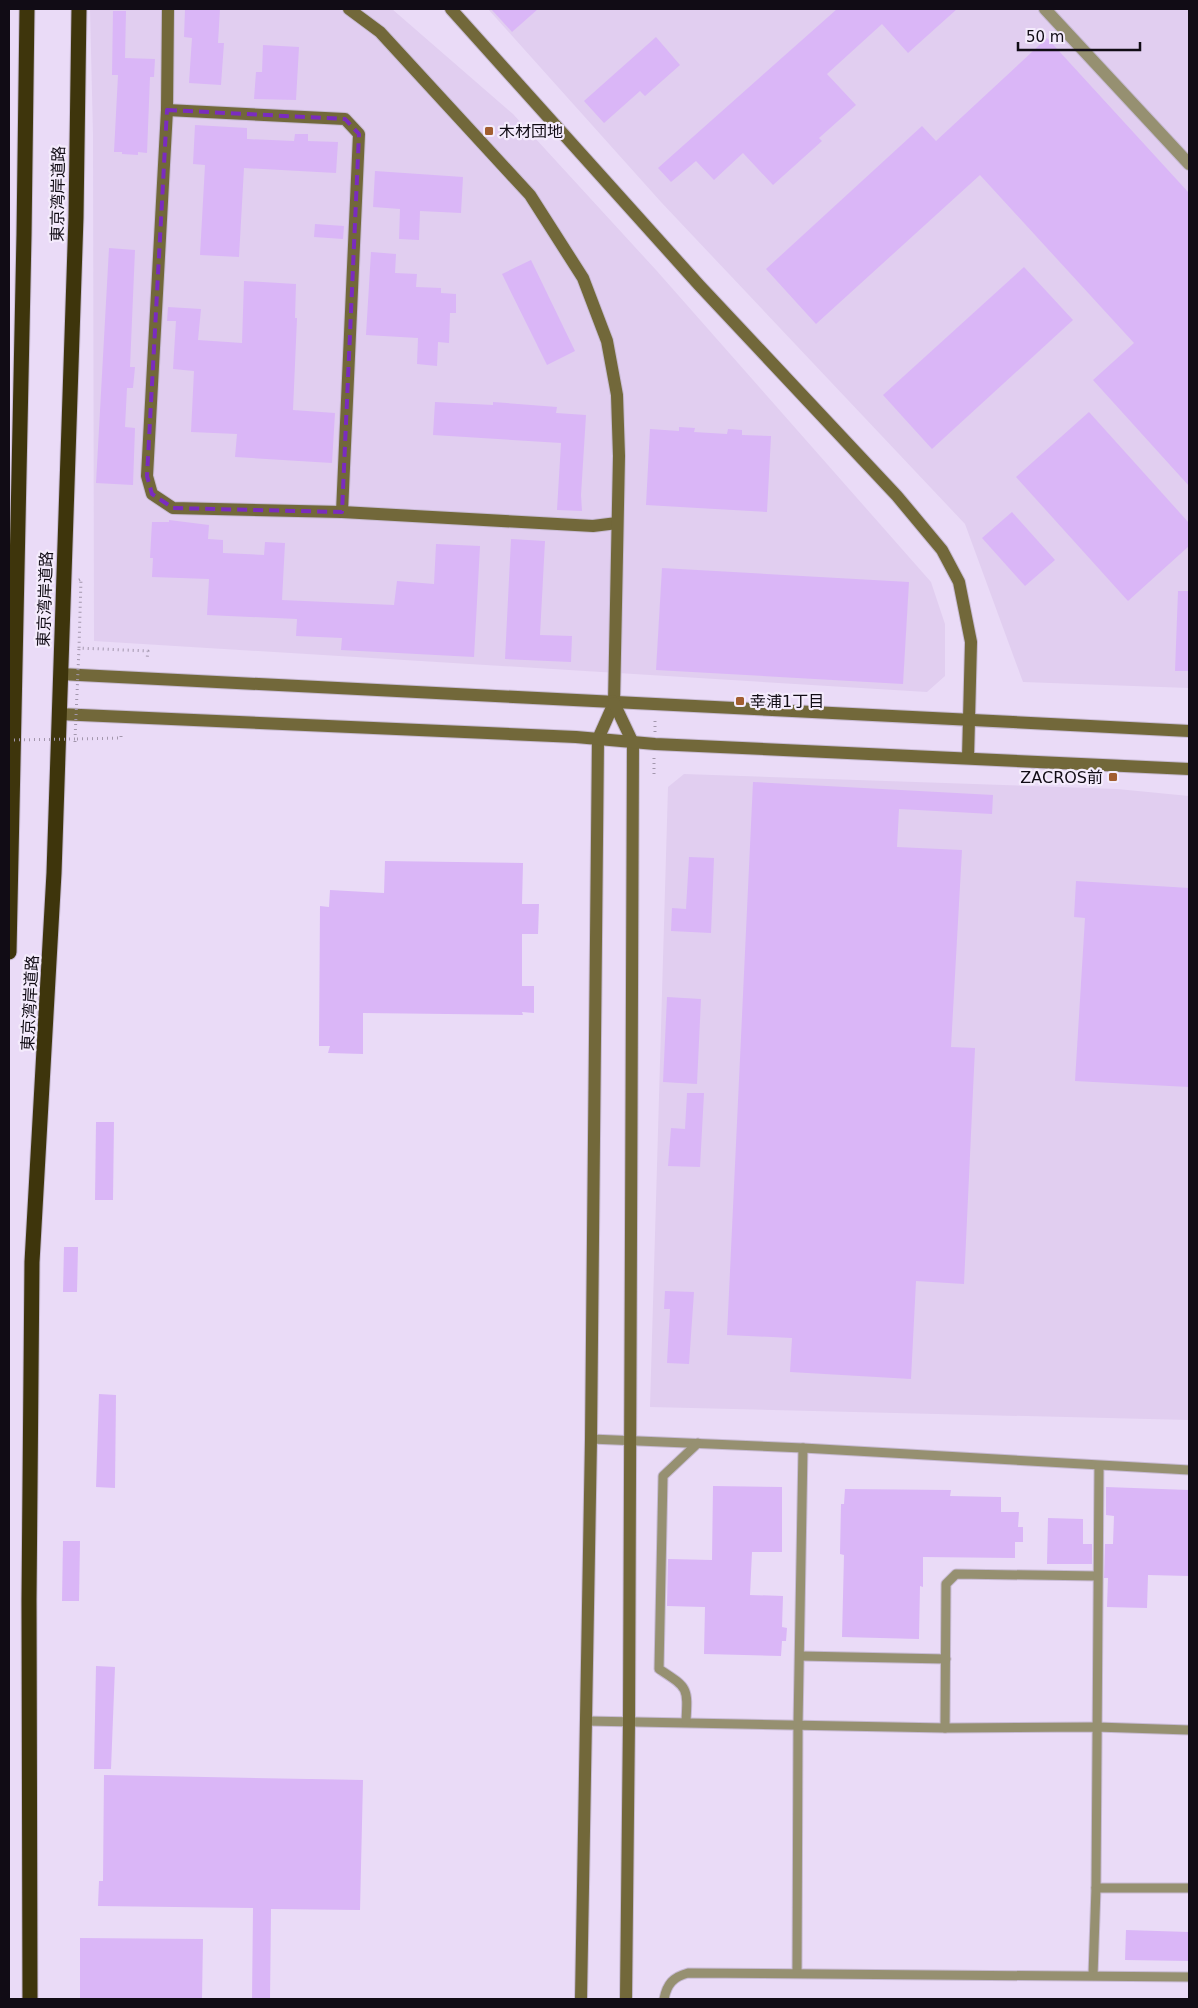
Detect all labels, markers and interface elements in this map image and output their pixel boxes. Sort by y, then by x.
scale bar [1018,20,1140,52]
text: 50 m [1026,28,1064,46]
place label: 木材団地 [499,122,563,141]
marker: 木材団地 [483,125,495,137]
street label: 東京湾岸道路 [48,146,68,242]
street label: 東京湾岸道路 [34,551,56,647]
place label: 幸浦1丁目 [750,692,824,711]
marker: 幸浦1丁目 [734,695,746,707]
place label: ZACROS前 [1020,768,1103,787]
marker: ZACROS前 [1107,771,1119,783]
street label: 東京湾岸道路 [18,955,42,1051]

